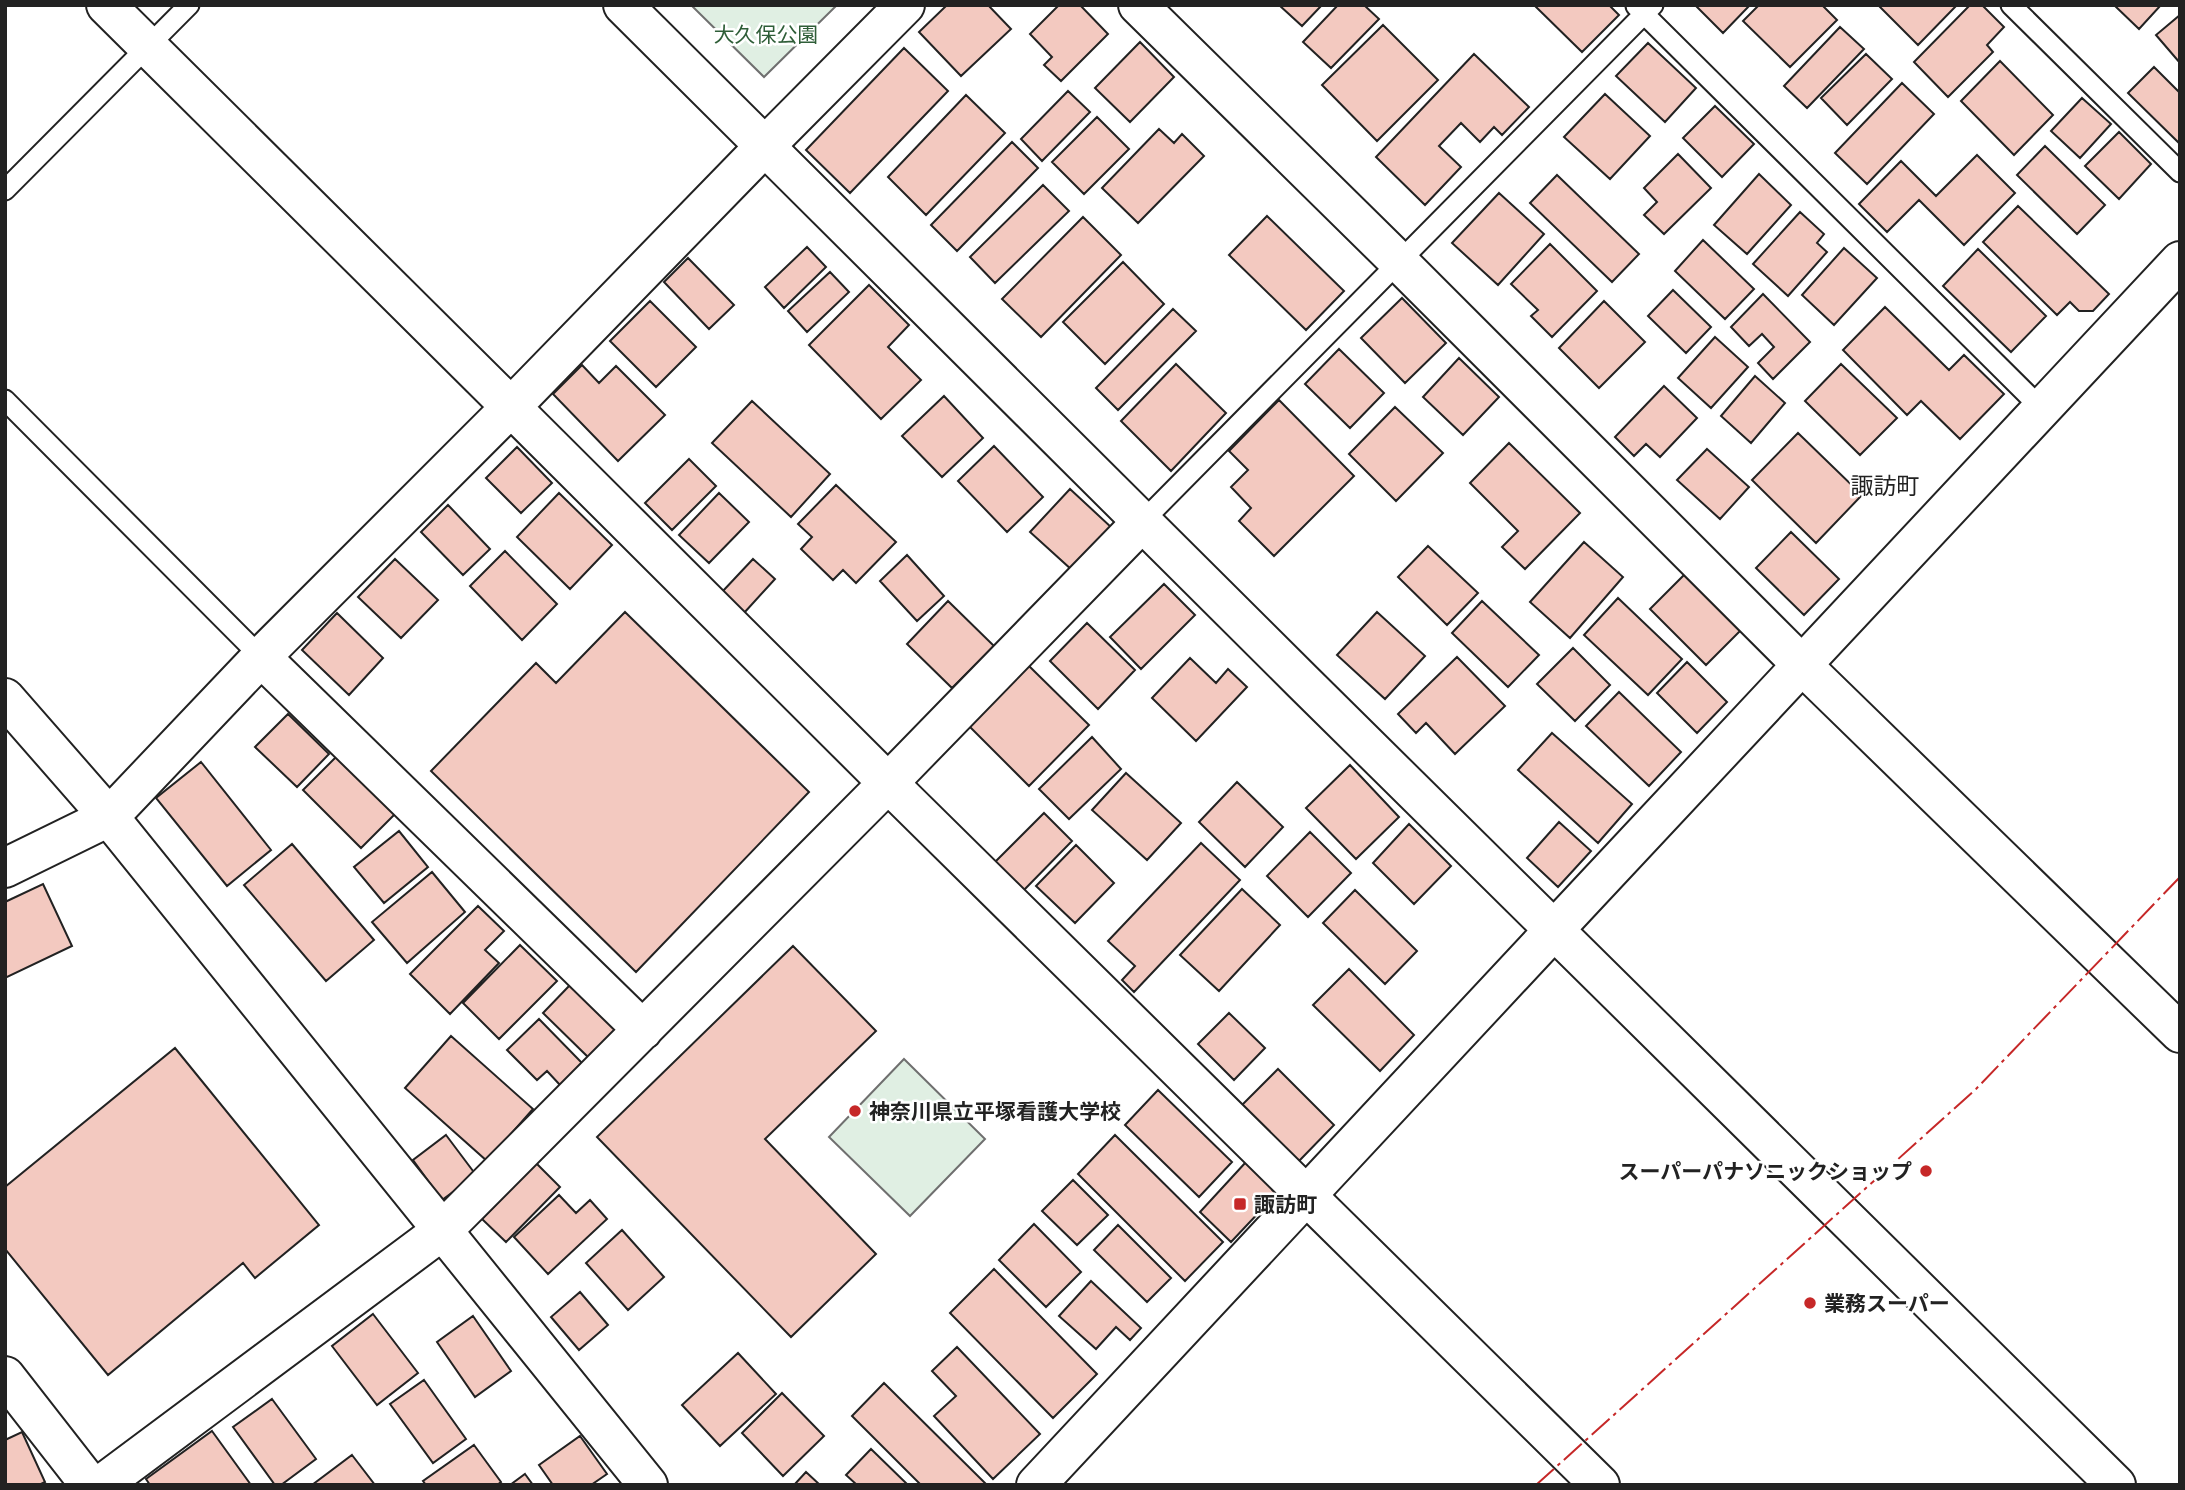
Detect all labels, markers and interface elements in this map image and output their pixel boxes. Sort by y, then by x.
park label: 大久保公園 [714,20,819,49]
district label: 諏訪町 [1851,470,1920,502]
place label: 神奈川県立平塚看護大学校 [869,1097,1121,1126]
marker: 神奈川県立平塚看護大学校 [847,1103,863,1119]
place label: スーパーパナソニックショップ [1618,1157,1912,1186]
marker: スーパーパナソニックショップ [1918,1163,1934,1179]
place label: 諏訪町 [1254,1190,1317,1219]
marker: 諏訪町 [1232,1196,1248,1212]
place label: 業務スーパー [1824,1289,1950,1318]
marker: 業務スーパー [1802,1295,1818,1311]

